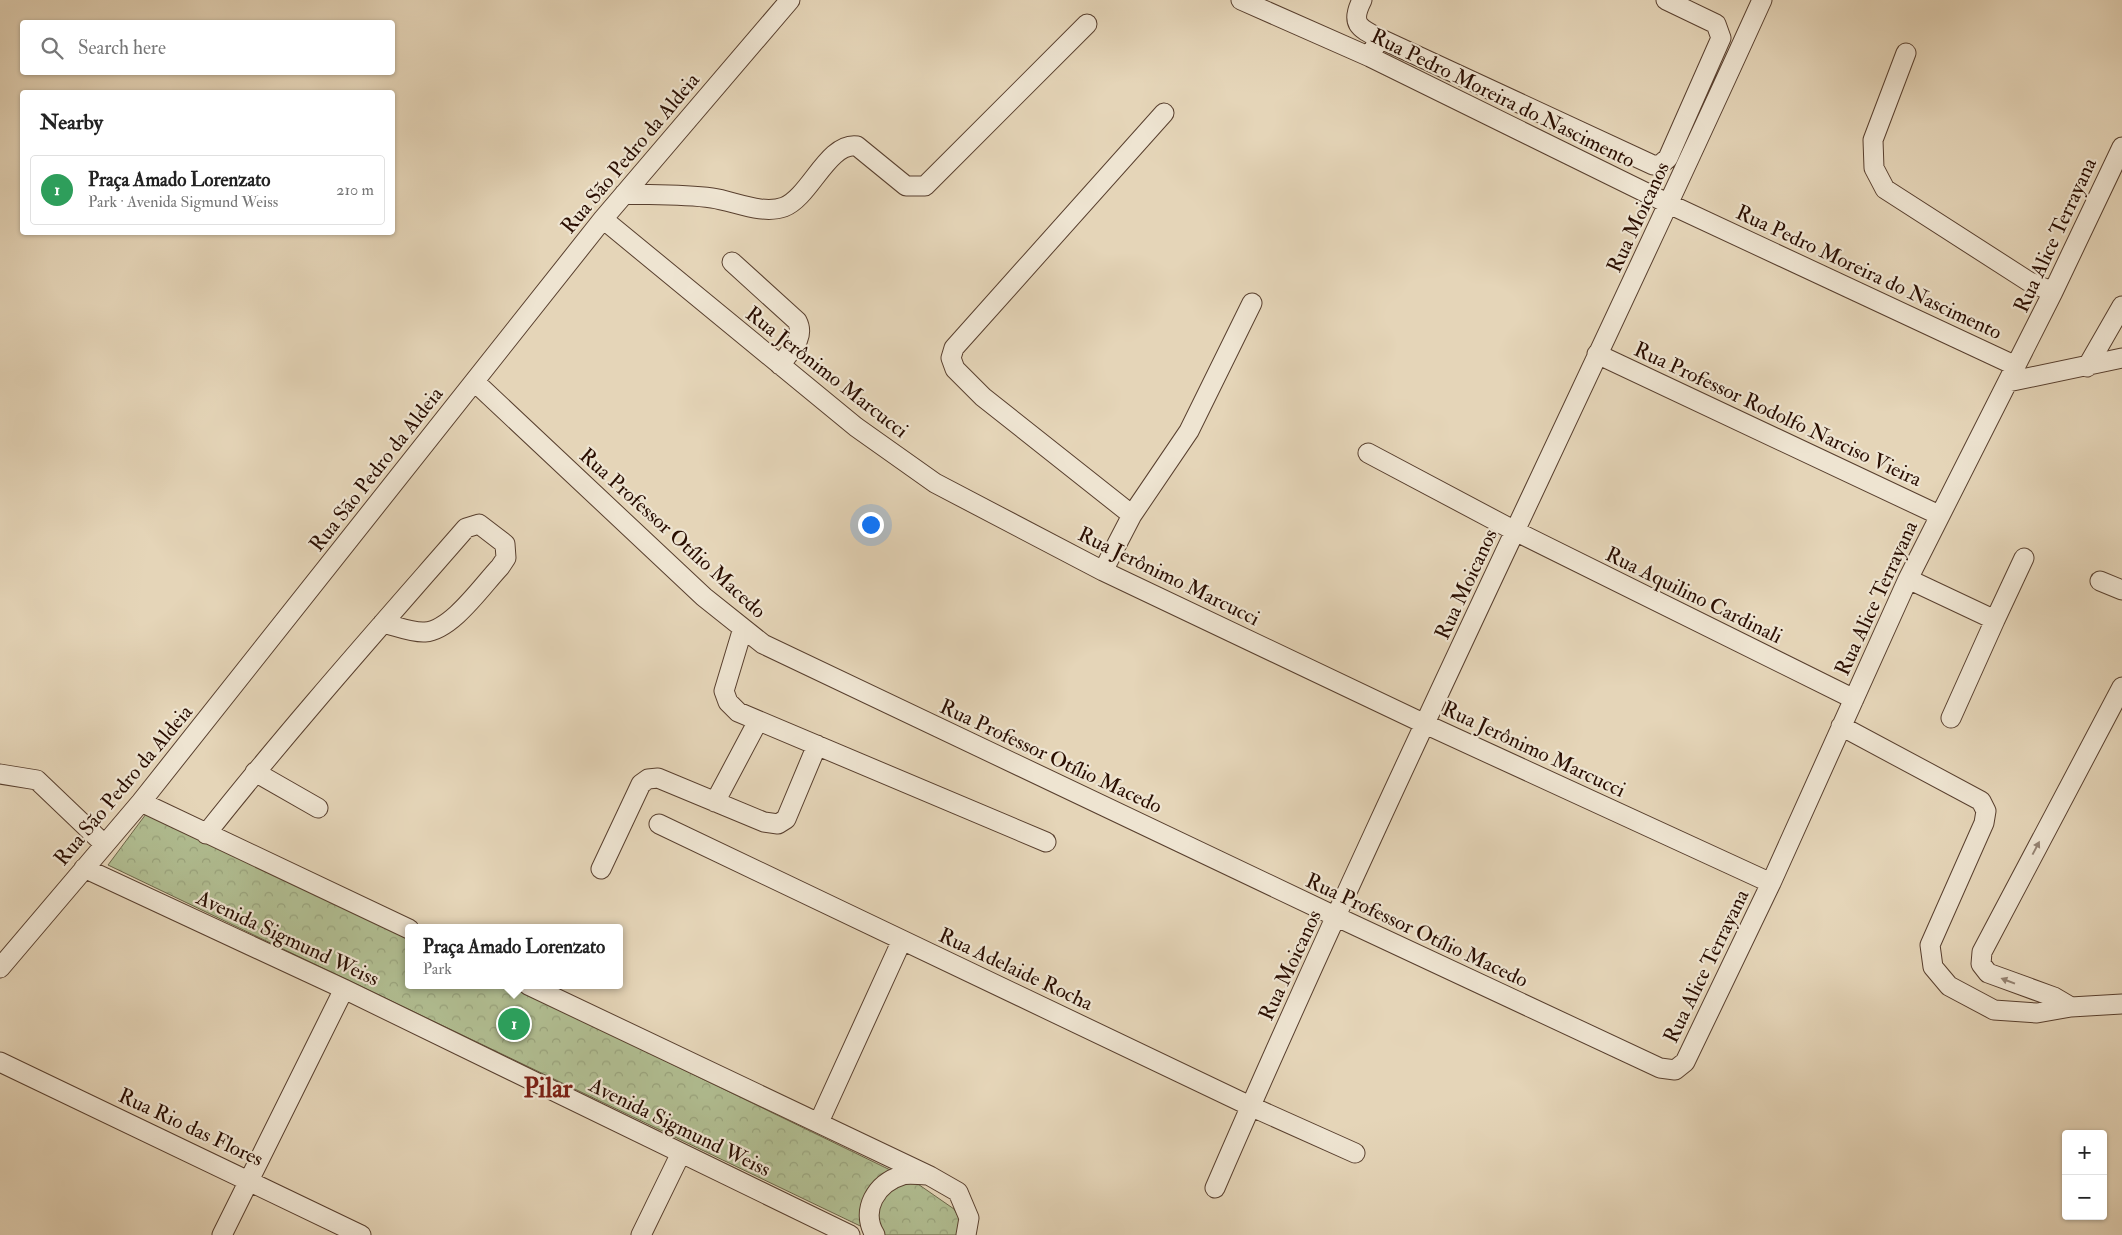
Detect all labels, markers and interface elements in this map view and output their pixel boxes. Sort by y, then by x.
search box [20,20,395,75]
street label: Rua Pedro Moreira do Nascimento [1366,23,1639,174]
icon: search [38,34,66,62]
text: Search here [78,36,166,60]
street label: Rua São Pedro da Aldeia [555,67,706,239]
text: Nearby [40,109,103,136]
street label: Rua Alice Terrayana [2008,153,2103,317]
street label: Rua Moicanos [1601,157,1676,277]
text: Praça Amado Lorenzato [88,168,270,192]
text: 1 [54,180,60,200]
text: 210 m [336,180,374,200]
text: Park · Avenida Sigmund Weiss [88,192,278,212]
street label: Rua Pedro Moreira do Nascimento [1731,199,2006,346]
street label: Rua Jerônimo Marcucci [740,300,914,445]
street label: Rua Professor Rodolfo Narciso Vieira [1630,336,1926,493]
street label: Rua São Pedro da Aldeia [304,381,449,557]
street label: Rua Professor Otílio Macedo [574,442,772,624]
your location [858,512,884,538]
street label: Rua Alice Terrayana [1829,516,1924,680]
street label: Rua Jerônimo Marcucci [1073,521,1265,632]
street label: Rua Moicanos [1429,524,1504,644]
street label: Rua Aquilino Cardinali [1601,541,1787,650]
street label: Rua Professor Otílio Macedo [935,693,1166,820]
street label: Rua Jerônimo Marcucci [1438,695,1630,804]
street label: Rua São Pedro da Aldeia [48,699,199,871]
one-way arrow [2032,842,2041,855]
street label: Rua Professor Otílio Macedo [1301,867,1532,994]
street label: Avenida Sigmund Weiss [191,884,383,993]
street label: Rua Alice Terrayana [1658,885,1755,1047]
street label: Rua Moicanos [1253,905,1328,1025]
street label: Rua Adelaide Rocha [934,922,1098,1017]
popup [405,924,623,989]
text: Praça Amado Lorenzato [423,935,605,959]
text: Park [423,959,452,979]
one-way arrow [2001,977,2016,984]
pin: 1 [498,1005,530,1043]
street label: Avenida Sigmund Weiss [584,1071,775,1183]
district label: Pilar [523,1073,573,1105]
street label: Rua Rio das Flores [114,1082,267,1173]
map controls [2062,1130,2107,1220]
button: + [2062,1130,2107,1175]
button: − [2062,1175,2107,1220]

